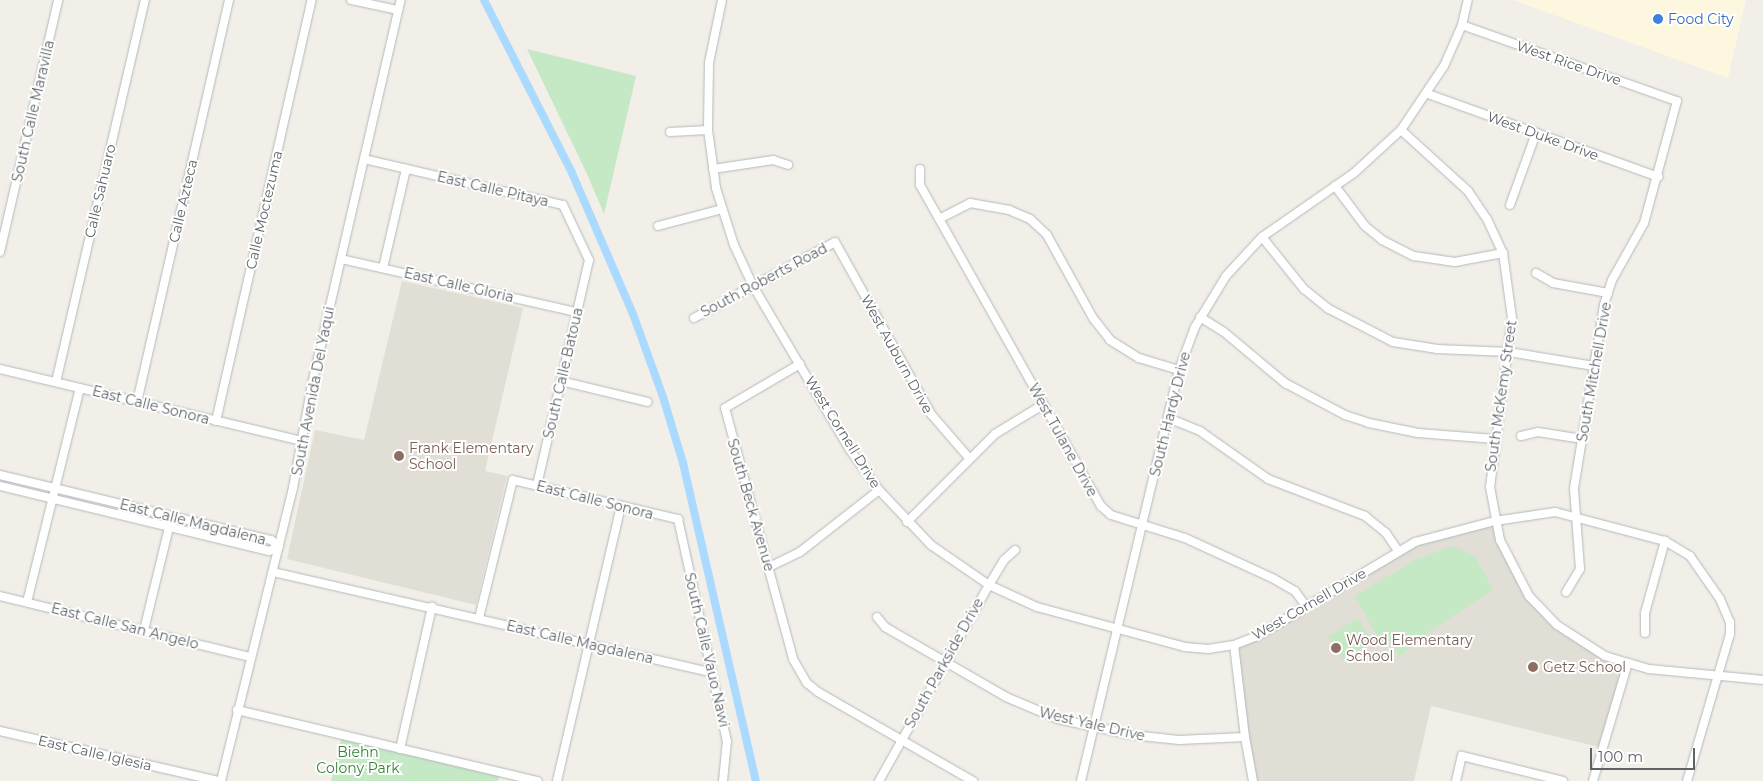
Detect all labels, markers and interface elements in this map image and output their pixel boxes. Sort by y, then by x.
place label: Food City [1668,11,1734,27]
marker: Food City [1652,13,1664,25]
street label: West Rice Drive [1514,37,1624,89]
street label: South Calle Maravilla [8,38,58,184]
street label: West Duke Drive [1485,108,1601,164]
street label: Calle Sahuaro [81,142,119,240]
street label: Calle Moctezuma [242,149,286,271]
street label: Calle Azteca [165,158,201,244]
street label: East Calle Pitaya [436,168,550,210]
street label: South Roberts Road [698,239,830,321]
street label: East Calle Gloria [402,264,516,306]
street label: West Auburn Drive [857,292,937,416]
street label: South Mitchell Drive [1573,301,1615,443]
street label: South Avenida Del Yaqui [288,305,338,477]
street label: South Calle Batoua [540,306,586,440]
street label: South McKemy Street [1482,319,1520,473]
street label: South Hardy Drive [1146,350,1194,478]
street label: West Cornell Drive [802,373,884,491]
street label: West Tulane Drive [1025,380,1101,500]
street label: East Calle Sonora [91,382,211,428]
street label: South Beck Avenue [724,437,778,573]
place label: Frank Elementary School [409,440,534,472]
marker: Frank Elementary School [393,450,405,462]
street label: East Calle Sonora [535,477,655,523]
street label: East Calle Magdalena [118,496,268,548]
street label: West Cornell Drive [1249,564,1369,644]
street label: South Calle Vauo Nawi [681,571,733,729]
street label: South Parkside Drive [901,595,987,731]
street label: East Calle San Angelo [49,600,201,652]
street label: East Calle Magdalena [505,617,655,667]
place label: Wood Elementary School [1346,632,1473,664]
marker: Wood Elementary School [1330,642,1342,654]
place label: Getz School [1543,659,1626,675]
marker: Getz School [1527,661,1539,673]
street label: West Yale Drive [1037,704,1147,744]
street label: East Calle Iglesia [36,732,154,774]
scale bar [1593,738,1698,770]
park label: Biehn Colony Park [316,744,400,776]
text: 100 m [1598,747,1643,766]

